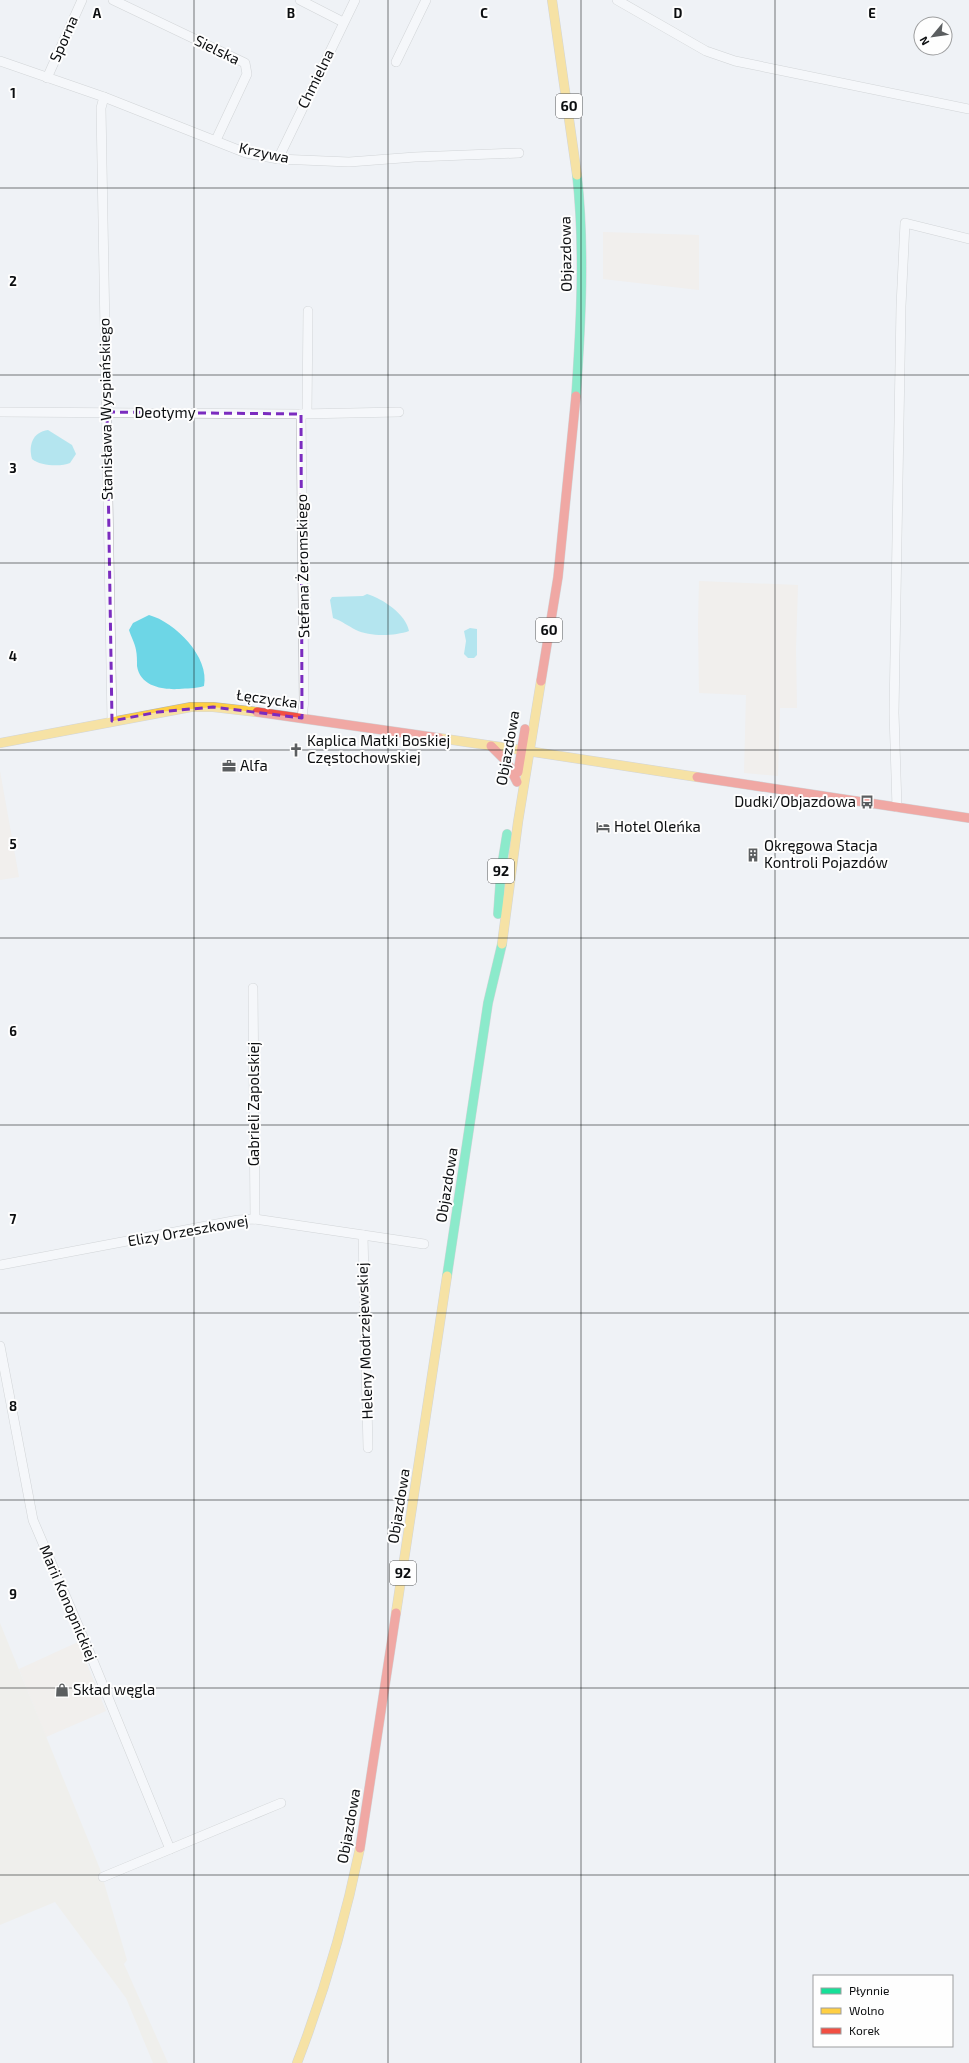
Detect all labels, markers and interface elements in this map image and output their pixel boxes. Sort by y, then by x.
text: A [93,5,102,21]
text: B [287,5,295,21]
text: C [480,5,488,21]
text: D [674,5,683,21]
text: E [868,5,876,21]
street label: Sporna [45,13,81,64]
north arrow [913,16,953,56]
street label: Sielska [192,30,243,68]
text: N [916,34,931,48]
street label: Chmielna [293,46,337,111]
text: 1 [10,85,16,101]
road number: 60 [556,94,582,118]
street label: Krzywa [237,138,291,166]
street label: Objazdowa [555,216,576,292]
text: 2 [9,273,17,289]
street label: Stanisława Wyspiańskiego [94,318,116,500]
street label: Deotymy [134,403,196,421]
text: 3 [9,460,17,476]
street label: Stefana Żeromskiego [292,494,312,638]
road number: 60 [536,618,562,642]
text: 4 [9,648,17,664]
street label: Łęczycka [235,685,299,711]
street label: Objazdowa [492,709,523,787]
place label: Kaplica Matki Boskiej Częstochowskiej [307,731,450,767]
church icon: Kaplica Matki Boskiej Częstochowskiej [288,742,304,758]
place label: Alfa [240,756,268,774]
office icon: Alfa [221,758,237,774]
place label: Dudki/Objazdowa [734,792,856,811]
bus stop icon: Dudki/Objazdowa [859,794,875,810]
place label: Hotel Oleńka [614,817,701,835]
hotel icon: Hotel Oleńka [595,819,611,835]
text: 5 [9,836,17,852]
place label: Okręgowa Stacja Kontroli Pojazdów [764,836,888,872]
building icon: Okręgowa Stacja Kontroli Pojazdów [745,847,761,863]
road number: 92 [488,859,514,883]
text: 6 [9,1023,17,1039]
street label: Gabrieli Zapolskiej [244,1042,263,1166]
street label: Objazdowa [431,1146,462,1224]
text: 7 [10,1211,17,1227]
street label: Elizy Orzeszkowej [126,1211,250,1250]
street label: Heleny Modrzejewskiej [352,1262,377,1420]
text: 8 [9,1398,17,1414]
street label: Objazdowa [383,1467,414,1545]
street label: Marii Konopnickiej [35,1542,101,1664]
road number: 92 [390,1561,416,1585]
text: 9 [9,1586,17,1602]
place label: Skład węgla [73,1680,155,1698]
shop icon: Skład węgla [54,1682,70,1698]
street label: Objazdowa [333,1787,364,1865]
legend [813,1975,953,2047]
text: Płynnie [849,1983,889,1997]
text: Wolno [849,2003,885,2017]
text: Korek [849,2023,880,2037]

